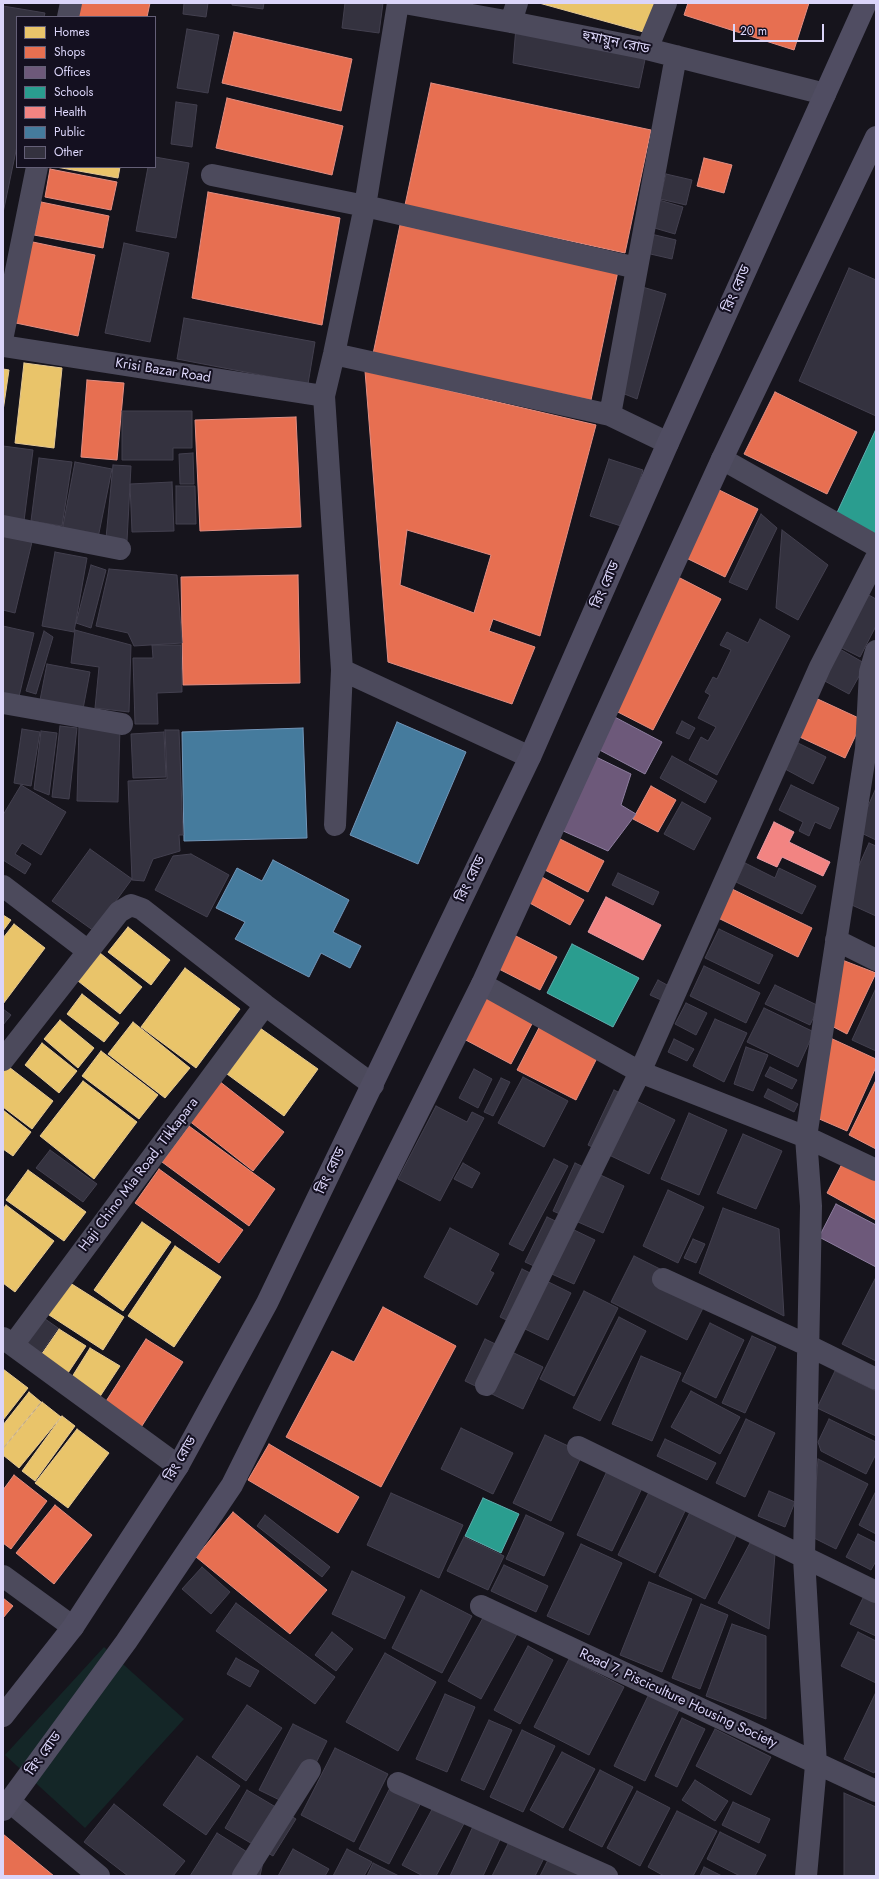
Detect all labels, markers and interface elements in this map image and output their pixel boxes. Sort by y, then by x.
legend [16,16,156,168]
scale bar [735,16,826,42]
text: 20 m [740,22,767,40]
text: Homes [54,23,90,41]
street label: হুমায়ুন রোড [581,28,651,58]
text: Shops [54,43,85,61]
text: Offices [54,63,90,81]
text: Schools [54,83,93,101]
text: Health [54,103,86,121]
text: Public [54,123,85,141]
text: Other [54,143,83,161]
street label: রিং রোড [719,263,755,315]
street label: Krisi Bazar Road [114,355,212,387]
street label: রিং রোড [588,559,624,611]
street label: রিং রোড [453,853,489,905]
street label: Haji Chino Mia Road, Tikkapara [76,1095,202,1255]
street label: রিং রোড [313,1145,349,1197]
street label: রিং রোড [161,1433,201,1485]
street label: Road 7, Pisciculture Housing Society [576,1646,780,1752]
street label: রিং রোড [23,1729,65,1779]

